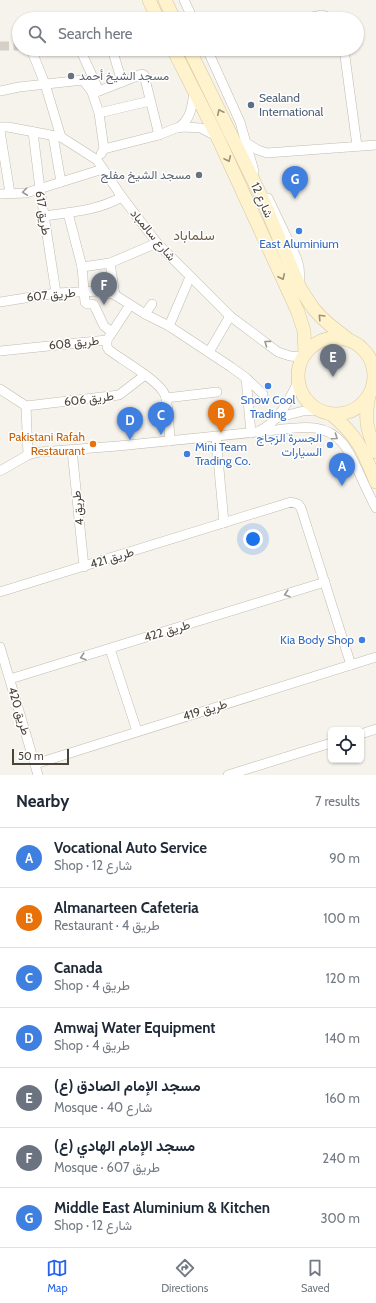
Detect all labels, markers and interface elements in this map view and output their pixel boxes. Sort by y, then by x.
search box [12,12,364,56]
icon: search [26,23,48,45]
text: Search here [58,25,133,43]
place label: مسجد الشيخ أحمد [79,68,169,85]
marker: مسجد الشيخ أحمد [66,71,76,81]
place label: Sealand International [259,90,324,119]
marker: Sealand International [246,100,256,110]
one-way arrow [217,109,225,116]
one-way arrow [223,155,231,163]
pin: G [282,166,308,199]
place label: مسجد الشيخ مفلح [100,167,191,184]
marker: مسجد الشيخ مفلح [194,170,204,180]
street label: شارع 12 [246,180,277,221]
one-way arrow [22,187,28,196]
street label: طريق 617 [32,190,54,237]
street label: شارع سالمباد [126,206,179,265]
district label: سلماباد [173,226,215,244]
marker: East Aluminium [294,226,304,236]
place label: East Aluminium [259,236,339,251]
pin: F [91,272,117,305]
one-way arrow [277,273,285,281]
street label: طريق 607 [26,284,77,306]
one-way arrow [318,314,326,322]
street label: طريق 608 [48,332,100,354]
one-way arrow [264,341,271,348]
pin: E [320,344,346,377]
marker: Snow Cool Trading [263,381,273,391]
street label: طريق 606 [63,388,115,410]
place label: Snow Cool Trading [241,392,296,421]
pin: B [208,400,234,433]
pin: C [148,402,174,435]
pin: D [117,407,143,440]
place label: Pakistani Rafah Restaurant [9,429,85,458]
place label: الجسرة الزجاج السيارات [256,430,322,460]
one-way arrow [331,432,338,439]
marker: Pakistani Rafah Restaurant [88,439,98,449]
place label: Mini Team Trading Co. [195,439,251,468]
marker: الجسرة الزجاج السيارات [325,440,335,450]
marker: Mini Team Trading Co. [182,449,192,459]
pin: A [329,453,355,486]
street label: طريق 4 [68,490,88,526]
your location [243,529,263,549]
street label: طريق 421 [88,544,136,572]
one-way arrow [284,589,291,598]
street label: طريق 422 [142,616,192,646]
place label: Kia Body Shop [280,632,354,647]
marker: Kia Body Shop [357,635,367,645]
one-way arrow [79,652,86,661]
street label: طريق 420 [4,685,34,737]
street label: طريق 419 [181,696,229,724]
map controls [328,727,364,763]
button: locate [328,727,364,763]
scale bar [12,747,69,766]
text: 50 m [18,749,44,763]
text: Nearby [16,791,69,811]
text: 7 results [315,793,360,809]
text: Vocational Auto Service [54,839,207,857]
text: A [25,850,33,866]
text: 90 m [329,850,360,866]
text: Shop · شارع 12 [54,857,132,873]
text: Almanarteen Cafeteria [54,899,199,917]
text: B [25,910,33,926]
text: 100 m [323,910,360,926]
text: Restaurant · طريق 4 [54,917,160,933]
text: Canada [54,959,102,977]
text: C [25,970,33,986]
text: 120 m [326,970,360,986]
text: Shop · طريق 4 [54,977,130,993]
text: Amwaj Water Equipment [54,1019,216,1037]
text: D [24,1030,34,1046]
text: 140 m [325,1030,360,1046]
text: Shop · طريق 4 [54,1037,130,1053]
text: مسجد الإمام الصادق (ع) [54,1077,201,1095]
text: E [25,1090,33,1106]
text: 160 m [325,1090,360,1106]
text: Mosque · شارع 40 [54,1099,152,1115]
text: مسجد الإمام الهادي (ع) [54,1137,195,1155]
text: F [26,1150,32,1166]
text: 240 m [322,1150,360,1166]
text: Mosque · طريق 607 [54,1159,160,1175]
text: Middle East Aluminium & Kitchen [54,1199,270,1217]
text: G [25,1210,33,1226]
text: 300 m [320,1210,360,1226]
text: Shop · شارع 12 [54,1217,132,1233]
tab: Map [46,1257,68,1295]
tab: Directions [161,1257,208,1295]
tab: Saved [301,1257,330,1295]

